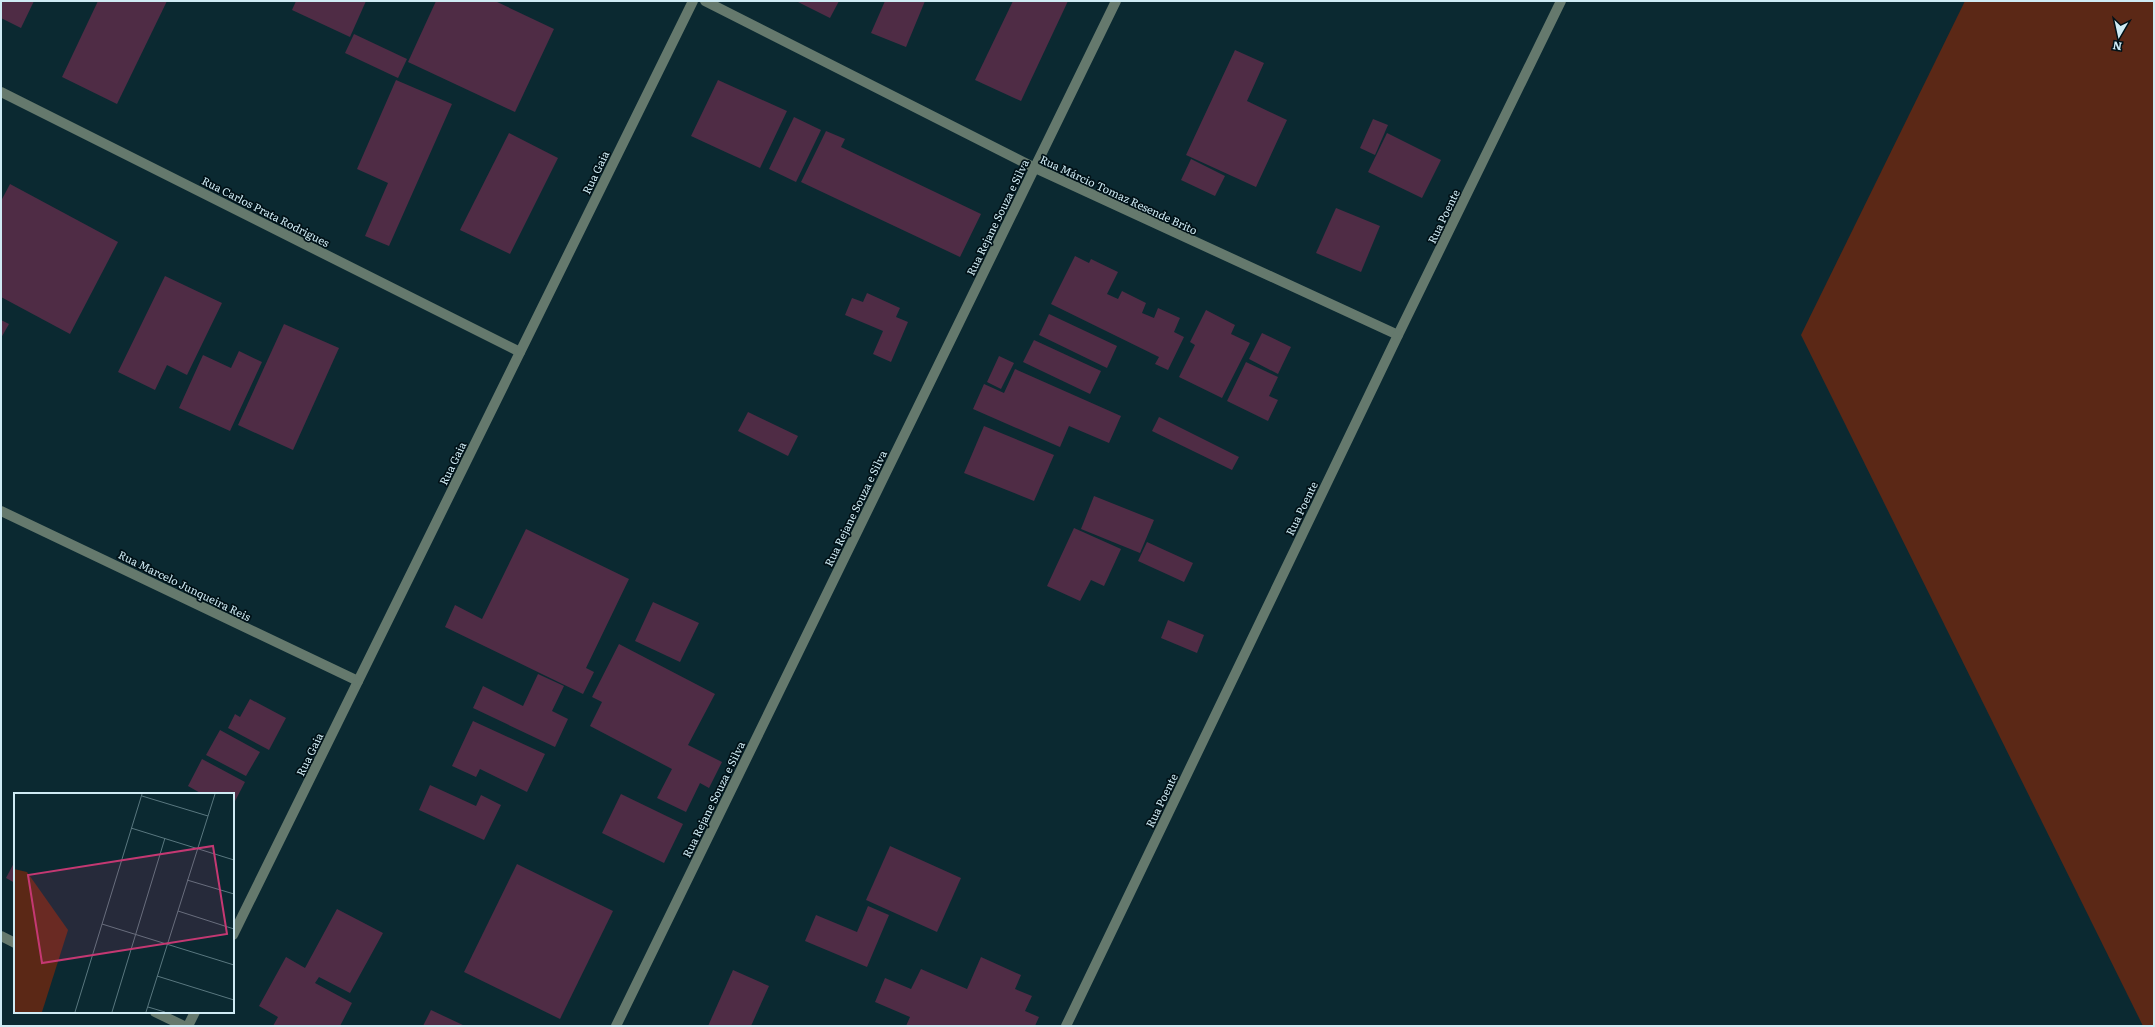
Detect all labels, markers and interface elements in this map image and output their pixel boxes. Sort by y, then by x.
north arrow [2099,16,2139,56]
text: N [2111,38,2123,55]
street label: Rua Gaia [578,148,612,196]
street label: Rua Márcio Tomaz Resende Brito [1038,150,1200,238]
street label: Rua Rejane Souza e Silva [962,156,1032,278]
street label: Rua Carlos Prata Rodrigues [199,172,333,250]
street label: Rua Poente [1423,186,1463,246]
street label: Rua Gaia [435,439,469,487]
street label: Rua Rejane Souza e Silva [820,447,890,569]
street label: Rua Poente [1281,478,1321,538]
street label: Rua Marcelo Junqueira Reis [116,546,254,624]
street label: Rua Gaia [292,730,326,778]
street label: Rua Rejane Souza e Silva [678,738,748,860]
street label: Rua Poente [1141,770,1181,830]
inset map [14,793,234,1013]

